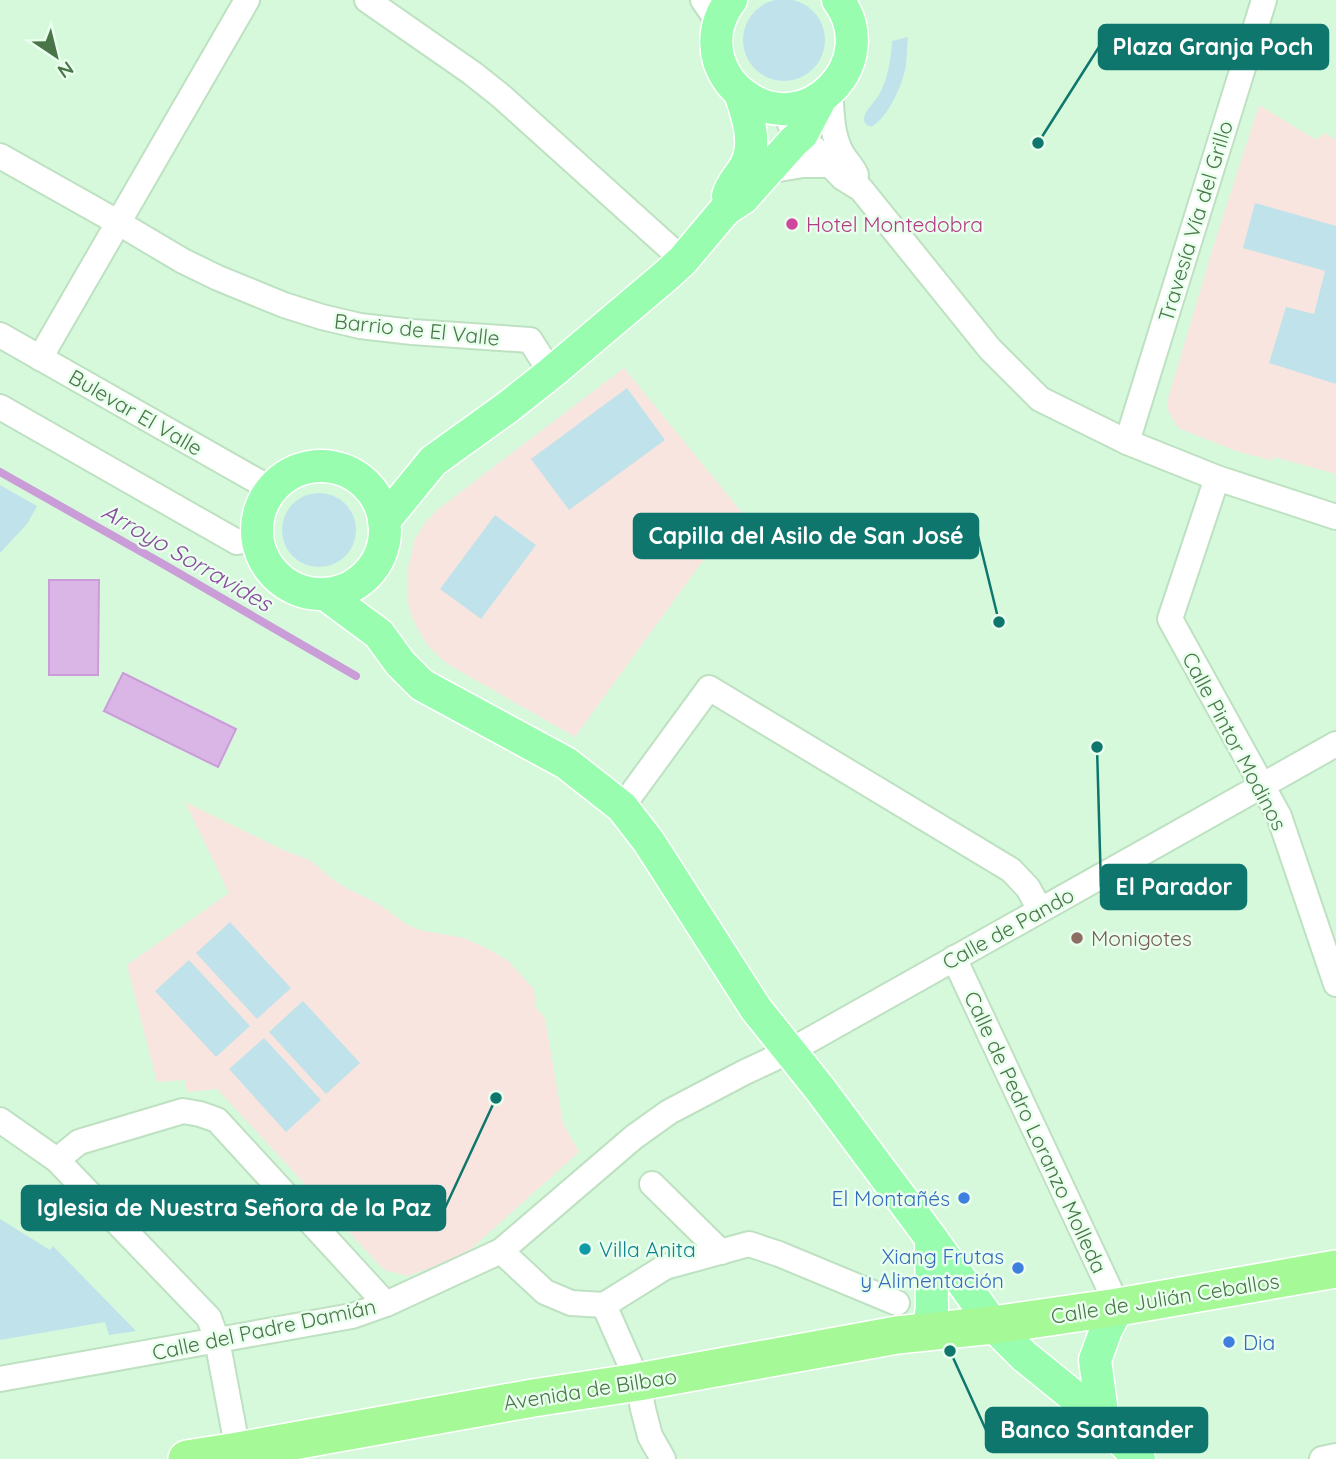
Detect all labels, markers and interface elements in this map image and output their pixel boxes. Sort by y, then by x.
north arrow [21,21,91,91]
callout: Plaza Granja Poch [1099,25,1328,69]
text: Plaza Granja Poch [1112,32,1314,61]
text: N [53,56,78,84]
street label: Travesía Vía del Grillo [1152,117,1238,325]
place label: Hotel Montedobra [806,211,983,237]
marker: Hotel Montedobra [784,216,800,232]
street label: Barrio de El Valle [333,307,501,351]
street label: Bulevar El Valle [65,363,207,461]
water label: Arroyo Sorravides [97,496,279,619]
callout: Capilla del Asilo de San José [634,514,978,558]
text: Capilla del Asilo de San José [648,521,964,550]
street label: Calle Pintor Modinos [1177,647,1293,835]
callout: El Parador [1101,865,1246,909]
text: El Parador [1116,872,1232,901]
street label: Calle de Pando [938,881,1078,975]
place label: Monigotes [1091,925,1192,951]
marker: Monigotes [1069,930,1085,946]
street label: Calle de Pedro Loranzo Molleda [959,987,1113,1277]
place label: El Montañés [832,1185,950,1211]
callout: Iglesia de Nuestra Señora de la Paz [22,1186,445,1230]
marker: El Montañés [956,1190,972,1206]
text: Iglesia de Nuestra Señora de la Paz [37,1193,431,1222]
place label: Villa Anita [599,1236,696,1262]
marker: Villa Anita [577,1241,593,1257]
place label: Xiang Frutas y Alimentación [860,1243,1004,1293]
marker: Xiang Frutas y Alimentación [1010,1260,1026,1276]
street label: Calle de Julián Ceballos [1049,1267,1281,1329]
street label: Calle del Padre Damián [150,1293,378,1365]
place label: Dia [1243,1329,1275,1355]
marker: Dia [1221,1334,1237,1350]
street label: Avenida de Bilbao [501,1362,679,1416]
callout: Banco Santander [986,1408,1207,1452]
text: Banco Santander [1000,1415,1194,1444]

